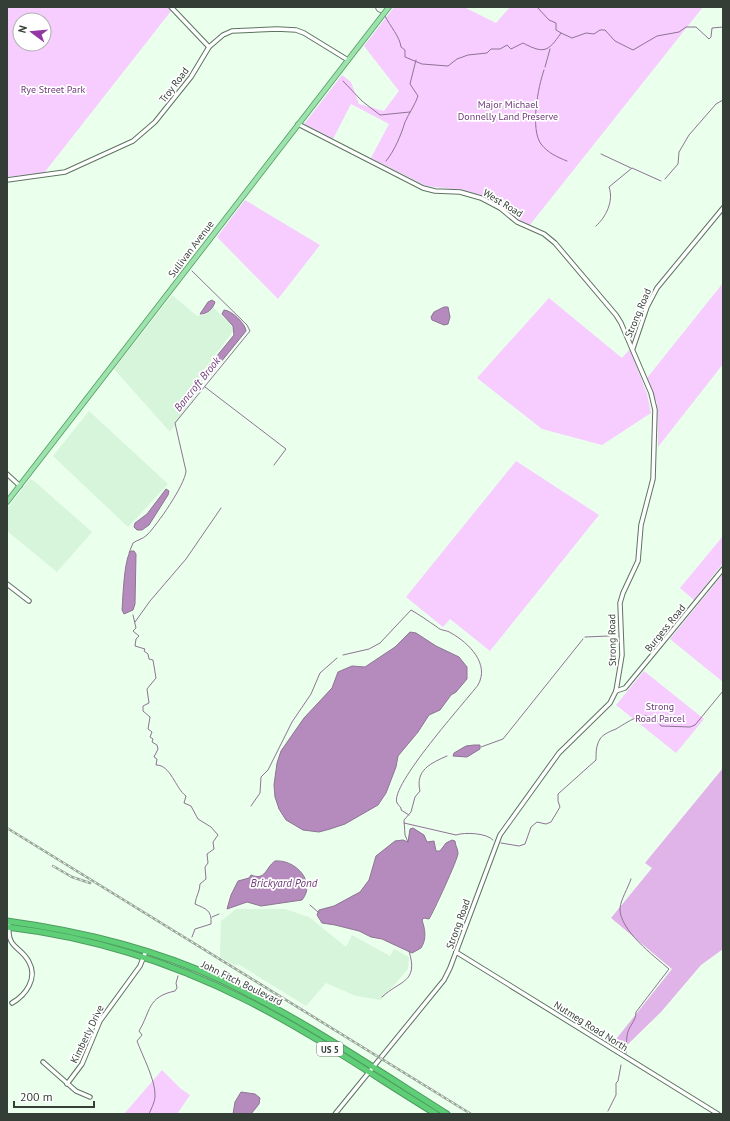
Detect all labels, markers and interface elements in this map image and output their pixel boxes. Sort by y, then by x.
north arrow [12,12,52,52]
text: N [15,24,30,35]
street label: Troy Road [156,65,192,105]
park label: Rye Street Park [21,83,85,96]
park label: Major Michael Donnelly Land Preserve [458,98,558,123]
street label: West Road [481,186,525,220]
street label: Sullivan Avenue [165,218,217,280]
street label: Strong Road [622,286,654,340]
water label: Bancroft Brook [171,353,224,414]
street label: Burgess Road [642,602,688,654]
street label: Strong Road [605,614,619,666]
park label: Strong Road Parcel [635,700,685,725]
water label: Brickyard Pond [251,876,318,890]
street label: Strong Road [443,897,473,951]
street label: John Fitch Boulevard [198,957,285,1008]
street label: Nutmeg Road North [551,998,631,1054]
street label: Kimberly Drive [67,1003,107,1065]
road number: US 5 [317,1042,343,1056]
scale bar [14,1083,94,1109]
text: 200 m [20,1089,53,1104]

